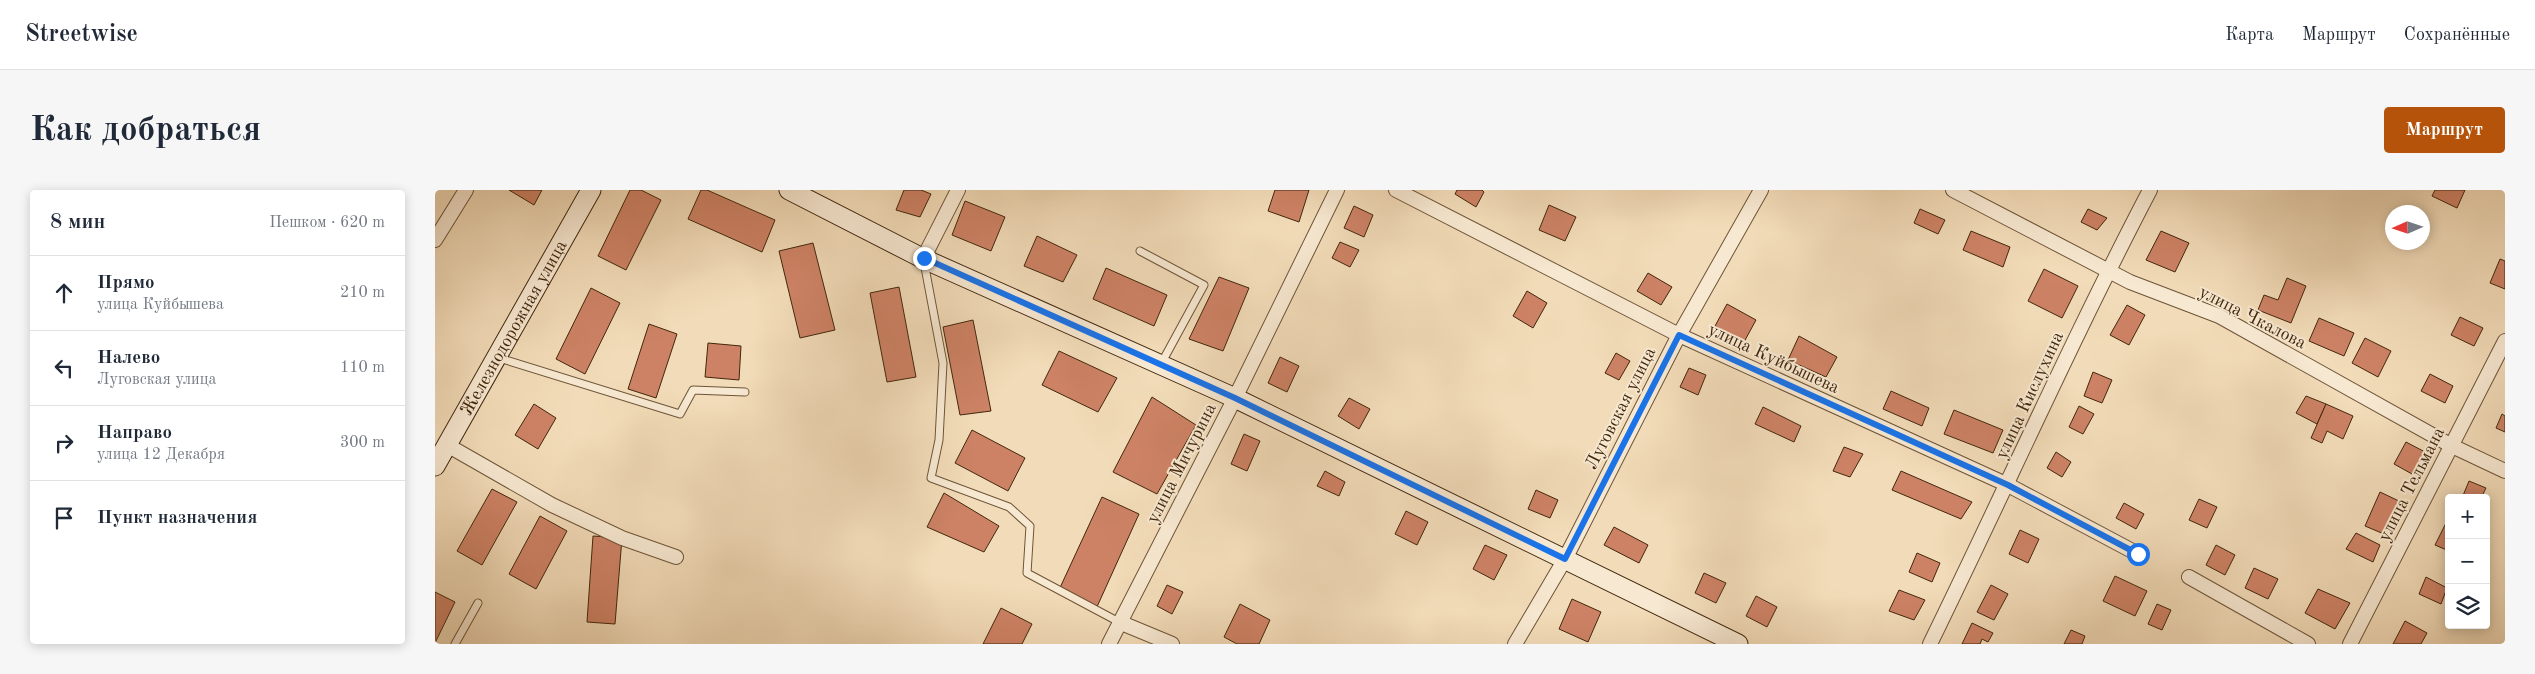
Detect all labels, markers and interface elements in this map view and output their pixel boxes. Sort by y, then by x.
text: Streetwise [25,23,138,47]
text: Карта [2225,26,2274,44]
text: Маршрут [2302,26,2376,44]
text: Сохранённые [2404,26,2510,44]
button: Маршрут [2384,107,2505,153]
text: Как добраться [30,113,261,148]
north arrow [2385,205,2430,250]
text: 8 мин [50,212,105,233]
text: Пешком · 620 m [269,215,385,231]
street label: Железнодорожная улица [458,237,571,419]
route end [913,247,936,270]
text: Прямо [97,274,155,293]
icon: ahead [50,279,78,307]
street label: улица Чкалова [2196,283,2309,353]
text: 210 m [340,285,385,301]
text: улица Куйбышева [97,297,224,313]
street label: улица Куйбышева [1705,321,1842,397]
street label: улица Кислухина [1993,329,2067,462]
street label: Луговская улица [1582,344,1659,472]
text: Налево [97,349,160,368]
icon: left [50,354,78,382]
text: 110 m [340,360,385,376]
text: Луговская улица [97,372,216,388]
street label: улица Мичурина [1144,400,1220,526]
text: Направо [97,424,172,443]
street label: улица Тельмана [2375,424,2448,544]
icon: right [50,429,78,457]
text: 300 m [340,435,385,451]
text: улица 12 Декабря [97,447,225,463]
map controls [2445,494,2490,629]
button: + [2445,494,2490,539]
icon: arrive [50,504,78,532]
text: Пункт назначения [97,509,257,528]
button: − [2445,539,2490,584]
route start [2127,543,2150,566]
button: layers [2445,584,2490,629]

